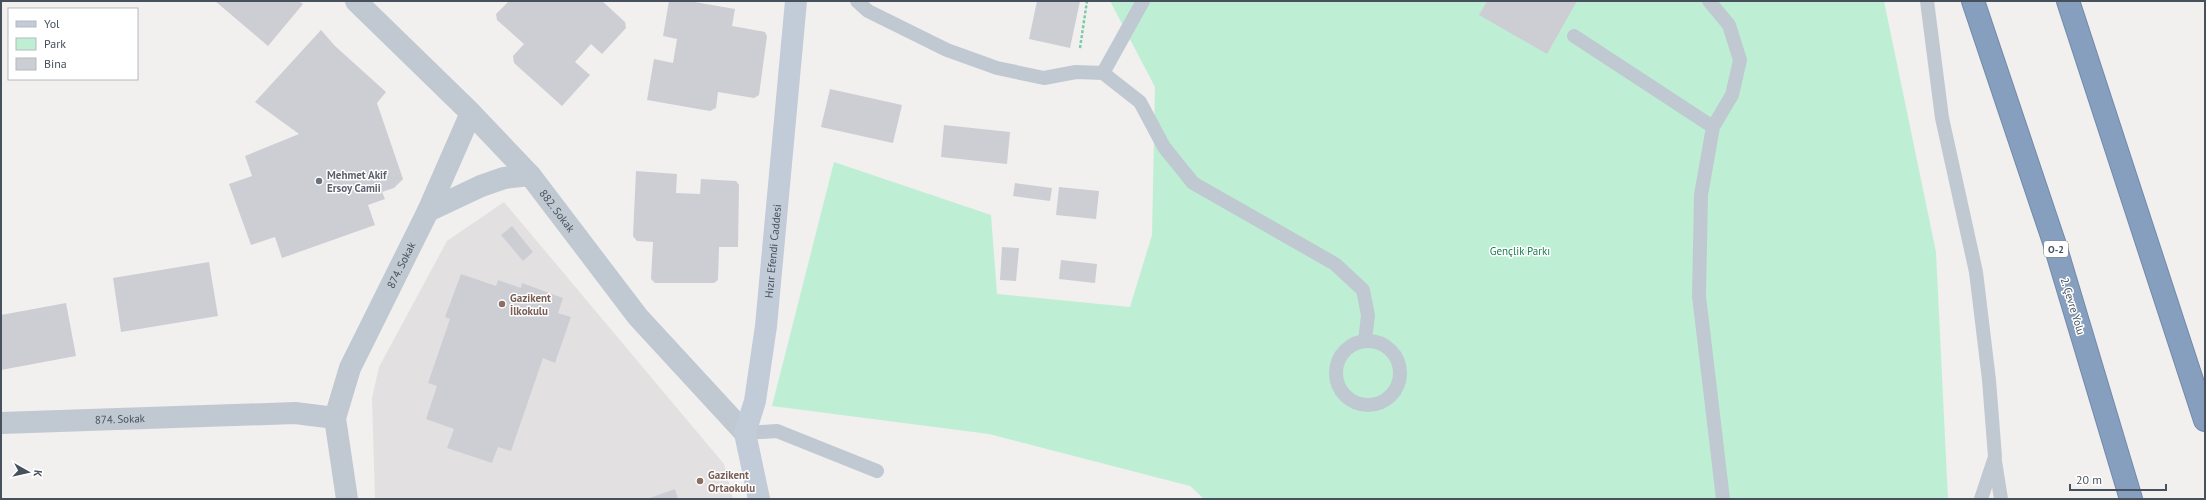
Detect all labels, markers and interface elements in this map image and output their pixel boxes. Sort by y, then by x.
legend [8,8,138,80]
text: Yol [44,16,60,31]
text: Park [44,36,66,51]
text: Bina [44,56,67,71]
place label: Mehmet Akif Ersoy Camii [327,168,388,195]
marker: Mehmet Akif Ersoy Camii [314,176,324,186]
street label: 882. Sokak [536,187,578,236]
street label: Hızır Efendi Caddesi [762,203,784,299]
street label: 874. Sokak [384,239,419,291]
road number: O-2 [2044,241,2068,257]
park label: Gençlik Parkı [1490,244,1550,258]
street label: 2. Çevre Yolu [2058,276,2088,336]
place label: Gazikent İlkokulu [510,291,551,318]
marker: Gazikent İlkokulu [497,299,507,309]
street label: 874. Sokak [95,411,146,427]
north arrow [8,452,48,492]
scale bar [2070,466,2166,492]
place label: Gazikent Ortaokulu [708,468,755,495]
text: K [30,469,45,478]
text: 20 m [2076,472,2102,487]
marker: Gazikent Ortaokulu [695,476,705,486]

